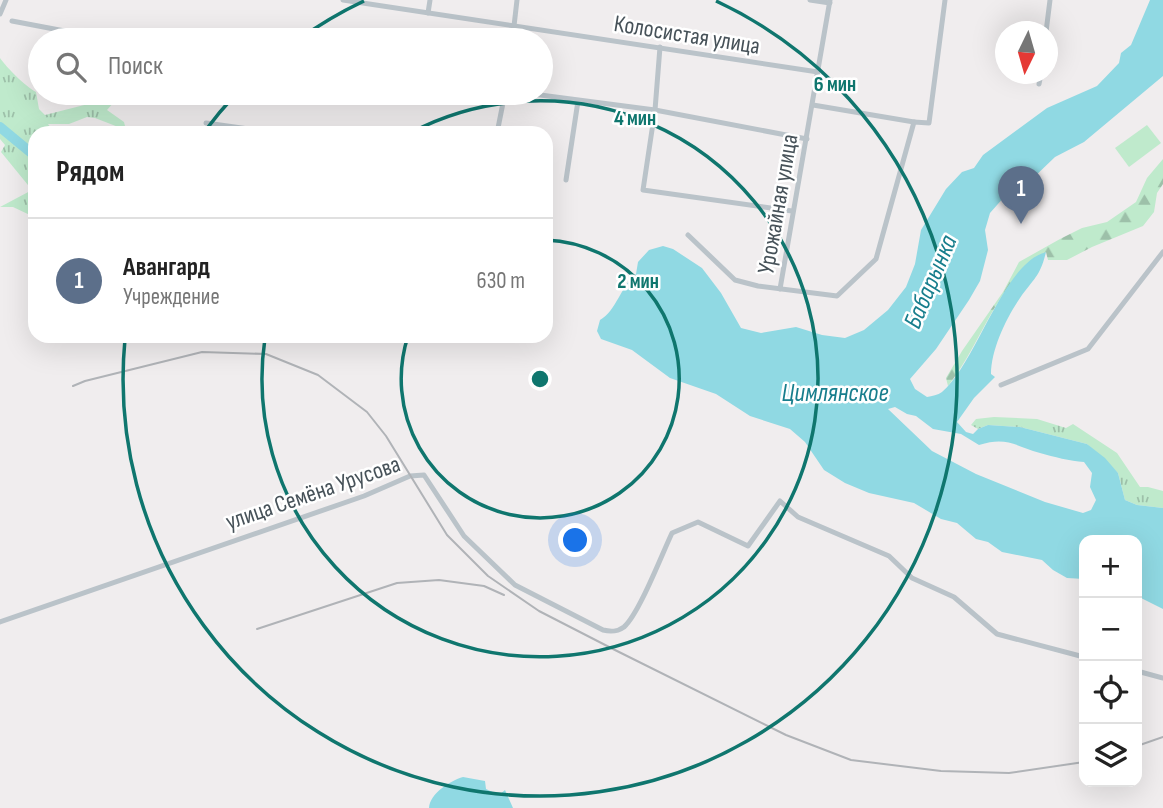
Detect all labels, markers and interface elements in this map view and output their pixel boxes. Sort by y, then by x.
street label: Колосистая улица [612,9,762,61]
north arrow [995,21,1058,84]
search box [28,28,553,105]
icon: search [52,48,90,86]
text: Поиск [108,51,163,82]
text: 6 мин [814,72,856,97]
text: 4 мин [614,106,656,131]
street label: Урожайная улица [751,132,805,276]
text: Рядом [56,154,124,190]
pin: 1 [998,166,1044,224]
water label: Бабарынка [897,230,965,333]
text: Авангард [123,252,210,283]
text: 1 [74,267,84,295]
text: 630 m [477,267,525,295]
text: 2 мин [617,269,659,294]
text: Учреждение [123,283,220,311]
centre of rings [528,367,552,391]
water label: Цимлянское [781,378,889,409]
street label: улица Семёна Урусова [222,450,404,536]
your location [558,523,592,557]
map controls [1079,535,1142,787]
button: + [1079,535,1142,598]
button: − [1079,598,1142,661]
button: locate [1079,661,1142,724]
button: layers [1079,724,1142,787]

